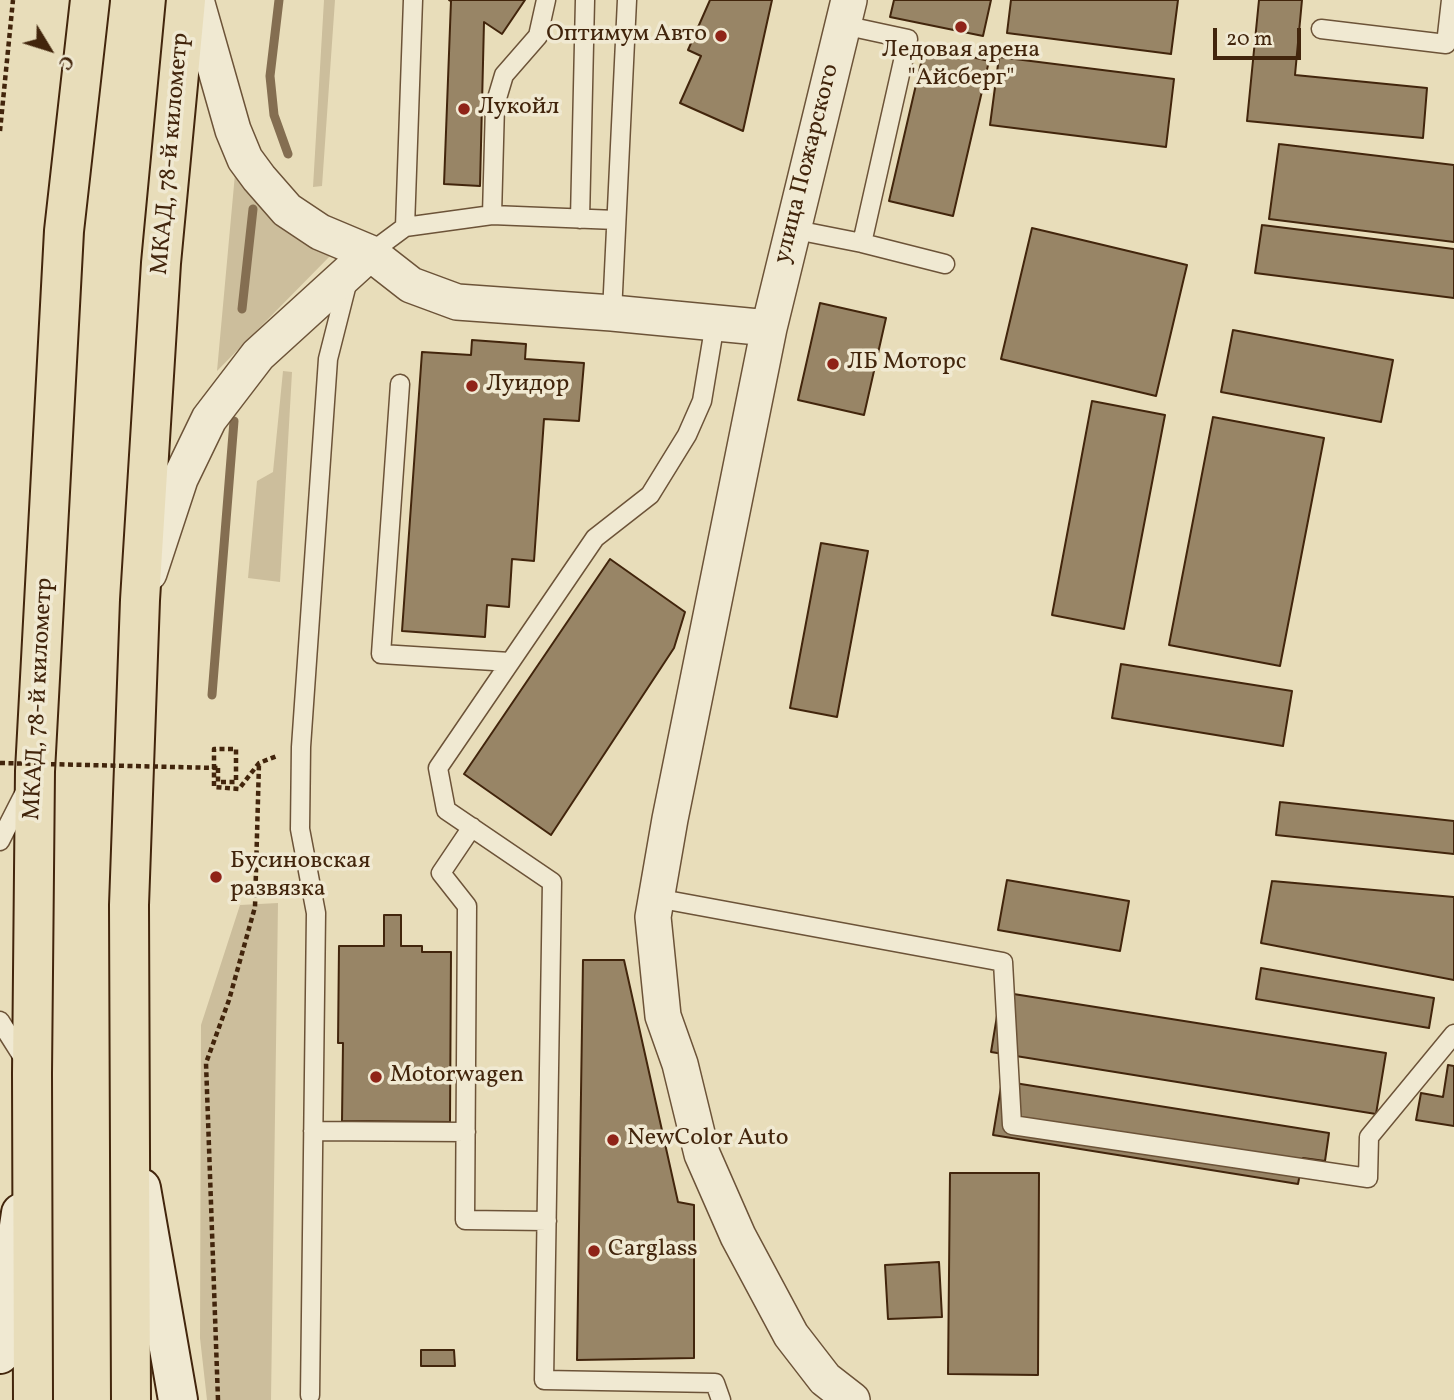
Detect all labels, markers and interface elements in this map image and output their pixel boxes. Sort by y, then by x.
north arrow [14,14,84,84]
scale bar [1216,14,1304,58]
marker: Ледовая арена "Айсберг" [953,19,969,35]
place label: Оптимум Авто [546,22,707,50]
text: 20 m [1226,25,1272,54]
marker: Оптимум Авто [713,28,729,44]
street label: МКАД, 78-й километр [147,32,197,276]
place label: Ледовая арена "Айсберг" [882,38,1040,94]
text: С [52,49,80,75]
street label: улица Пожарского [769,61,847,267]
place label: Лукойл [478,95,559,123]
marker: Лукойл [456,101,472,117]
place label: ЛБ Моторс [847,350,967,378]
marker: ЛБ Моторс [825,356,841,372]
place label: Луидор [486,372,569,400]
marker: Луидор [464,378,480,394]
street label: МКАД, 78-й километр [19,577,61,821]
place label: Бусиновская развязка [230,849,370,905]
marker: Бусиновская развязка [208,869,224,885]
place label: Motorwagen [390,1063,524,1091]
marker: Motorwagen [368,1069,384,1085]
place label: NewColor Auto [627,1126,788,1154]
marker: NewColor Auto [605,1132,621,1148]
place label: Carglass [608,1237,698,1265]
marker: Carglass [586,1243,602,1259]

